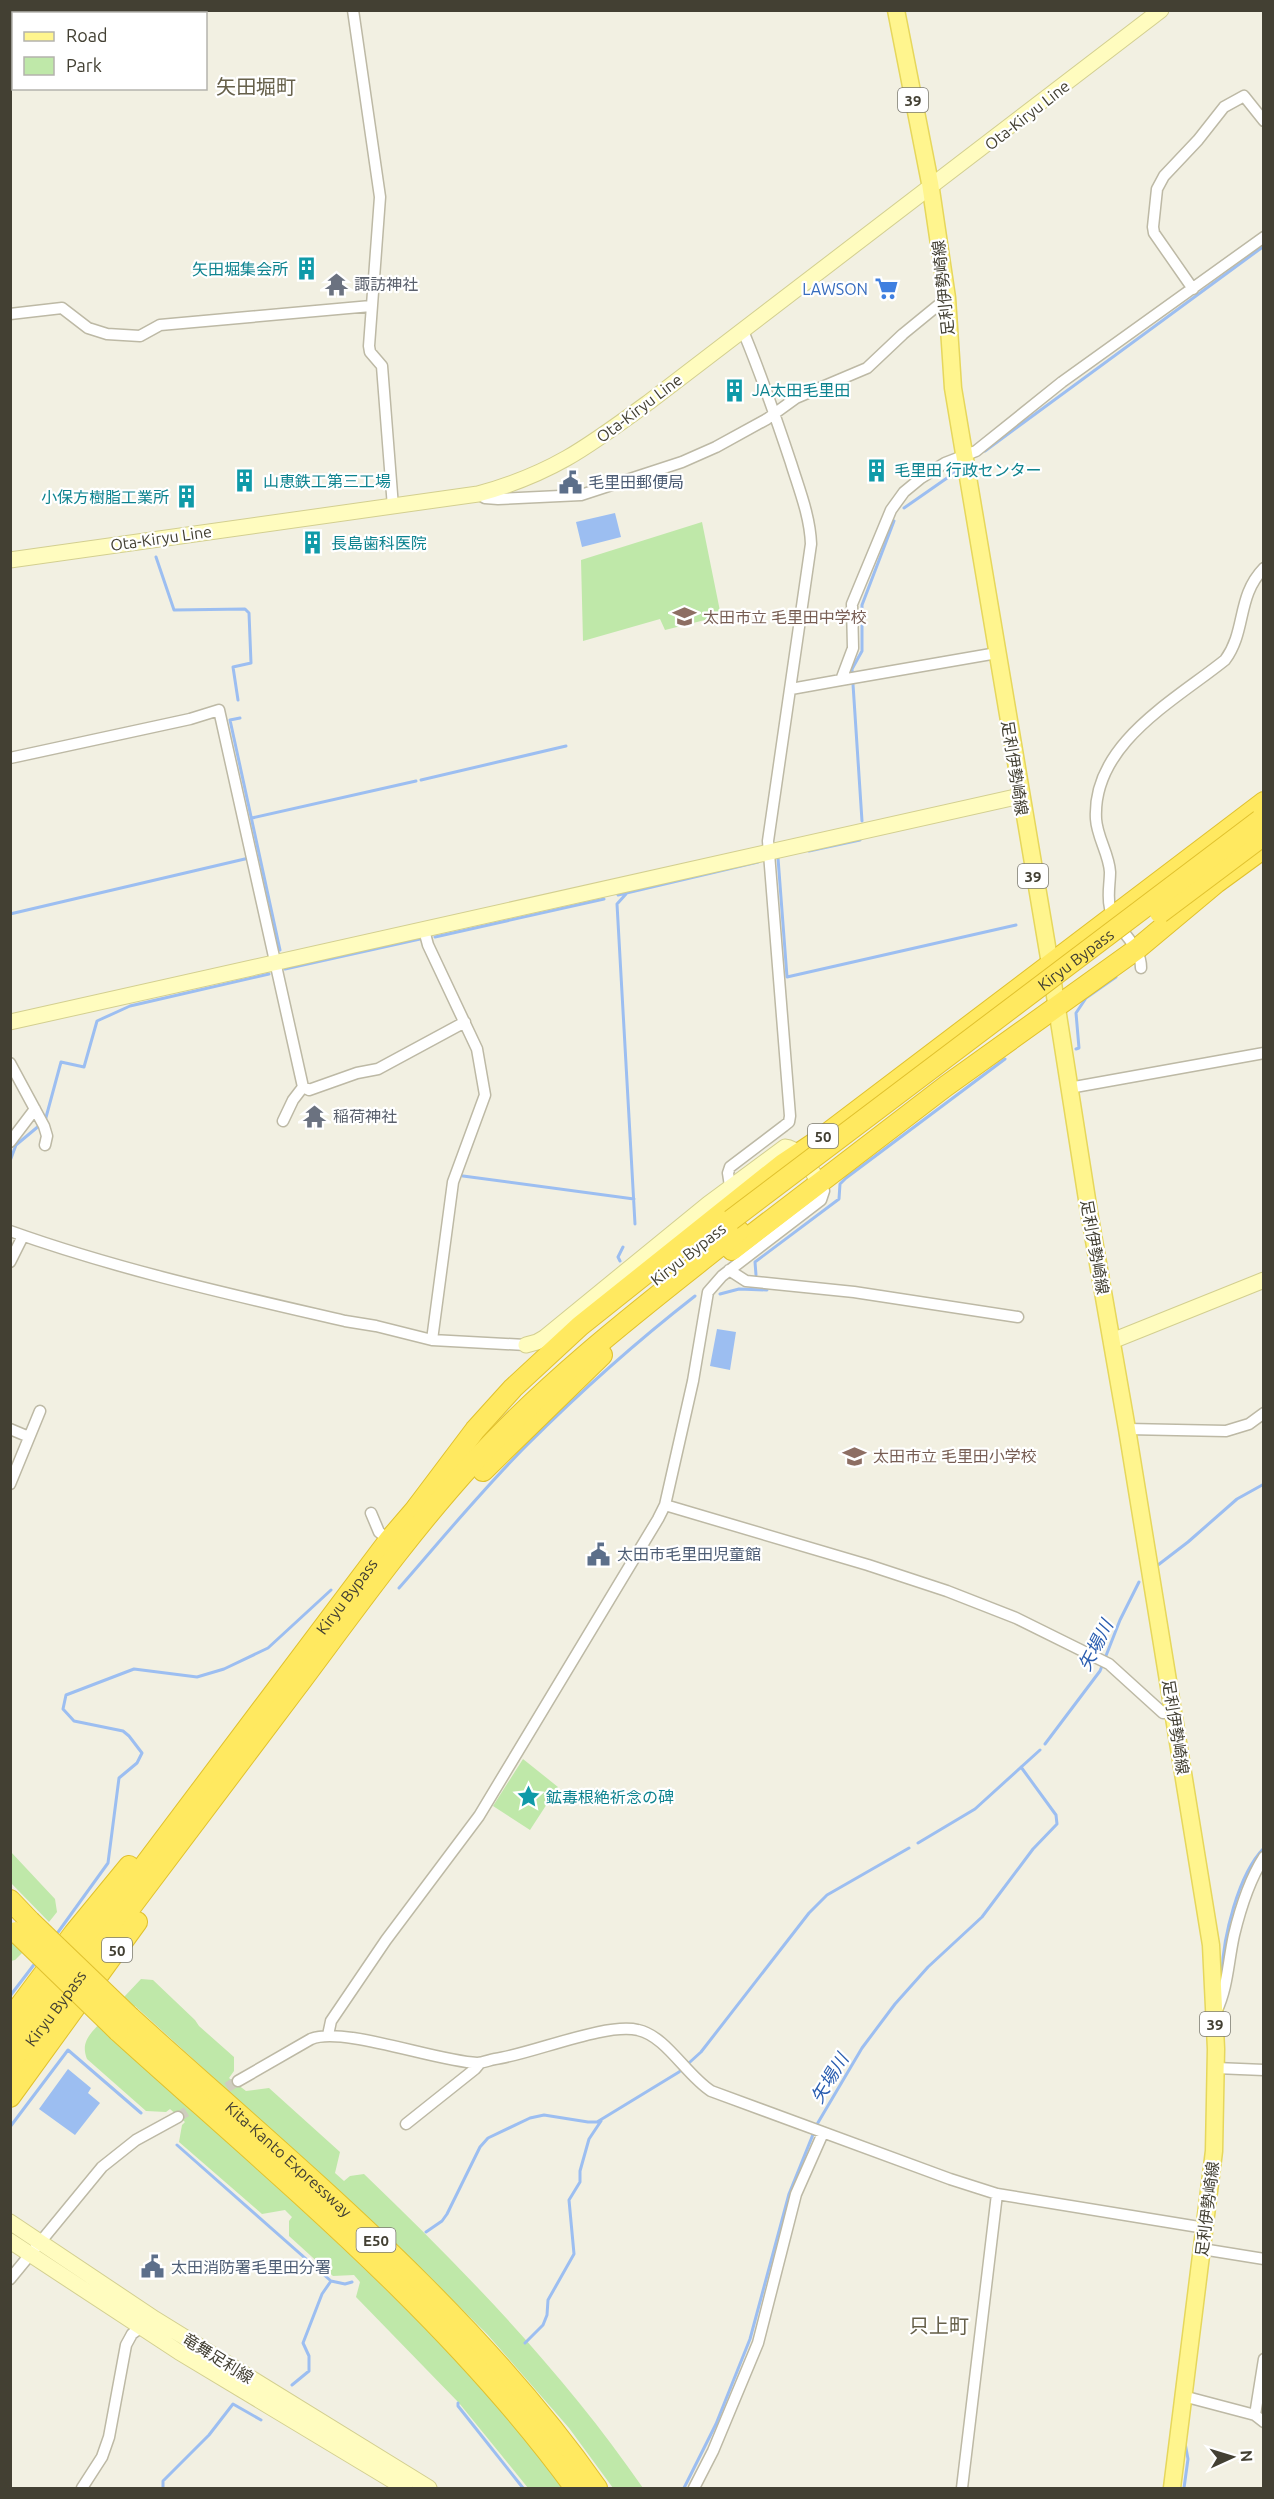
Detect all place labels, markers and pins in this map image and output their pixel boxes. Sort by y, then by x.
building icon: 矢田堀集会所 [293,256,319,282]
place label: 矢田堀集会所 [192,260,288,278]
temple icon: 諏訪神社 [323,271,349,297]
place label: 諏訪神社 [354,275,418,293]
supermarket icon: LAWSON [873,276,899,302]
place label: LAWSON [802,280,868,298]
building icon: JA太田毛里田 [721,377,747,403]
place label: JA太田毛里田 [752,381,850,399]
building icon: 毛里田 行政センター [863,457,889,483]
place label: 毛里田 行政センター [894,461,1042,479]
building icon: 山恵鉄工第三工場 [232,468,258,494]
public building icon: 毛里田郵便局 [557,469,583,495]
place label: 山恵鉄工第三工場 [263,472,391,490]
place label: 毛里田郵便局 [588,473,684,491]
building icon: 小保方樹脂工業所 [174,484,200,510]
place label: 小保方樹脂工業所 [41,488,169,506]
building icon: 長島歯科医院 [300,530,326,556]
place label: 長島歯科医院 [331,534,427,552]
school or university icon: 太田市立 毛里田中学校 [672,604,698,630]
place label: 太田市立 毛里田中学校 [703,608,867,626]
temple icon: 稲荷神社 [302,1103,328,1129]
place label: 稲荷神社 [333,1107,397,1125]
school or university icon: 太田市立 毛里田小学校 [842,1443,868,1469]
place label: 太田市立 毛里田小学校 [873,1447,1037,1465]
public building icon: 太田市毛里田児童館 [586,1541,612,1567]
place label: 太田市毛里田児童館 [617,1545,761,1563]
place icon: 鉱毒根絶祈念の碑 [515,1784,541,1810]
place label: 鉱毒根絶祈念の碑 [546,1788,674,1806]
public building icon: 太田消防署毛里田分署 [140,2254,166,2280]
place label: 太田消防署毛里田分署 [171,2258,331,2276]

